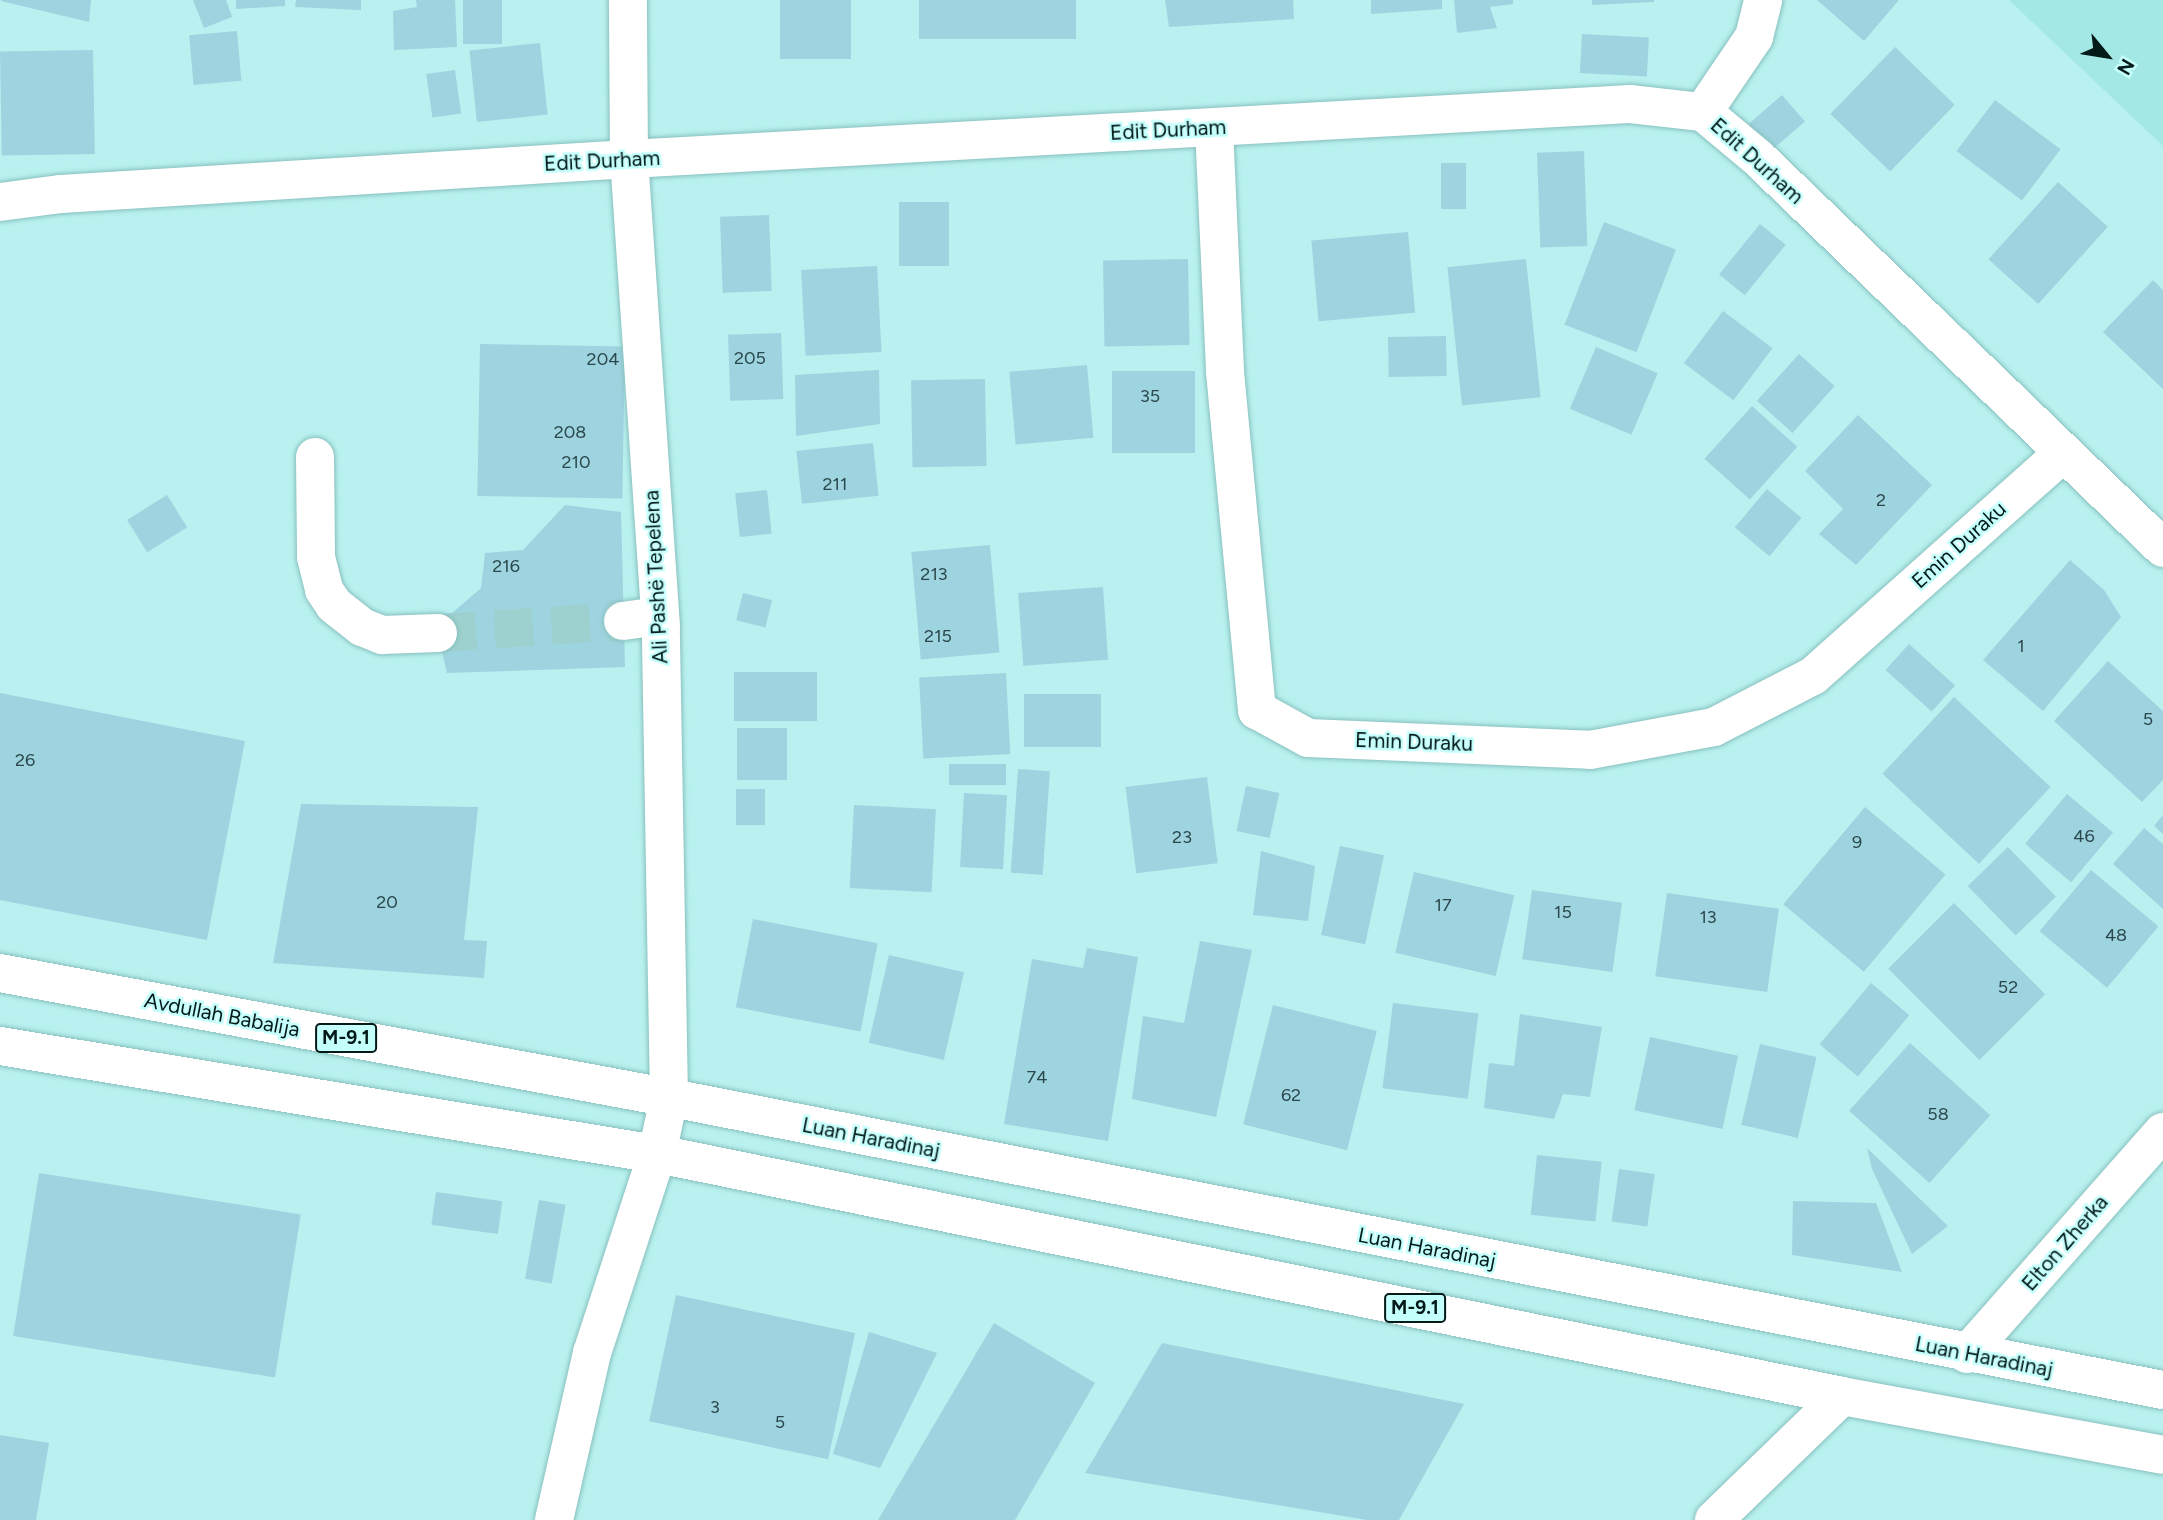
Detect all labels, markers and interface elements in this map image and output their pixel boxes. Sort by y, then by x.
north arrow [2072,21,2142,91]
text: N [2112,55,2139,79]
street label: Edit Durham [1705,113,1809,209]
street label: Edit Durham [1109,114,1227,146]
street label: Edit Durham [543,145,661,177]
house number: 205 [734,347,766,369]
house number: 204 [587,348,619,370]
house number: 35 [1140,385,1160,407]
house number: 208 [554,421,586,443]
house number: 210 [561,451,591,473]
house number: 211 [823,473,847,495]
house number: 2 [1876,489,1886,511]
street label: Ali Pashë Tepelena [639,490,673,664]
street label: Emin Duraku [1907,496,2011,594]
house number: 216 [492,555,520,577]
house number: 213 [920,563,948,585]
house number: 215 [924,625,952,647]
house number: 1 [2017,635,2025,657]
house number: 5 [2143,708,2153,730]
street label: Emin Duraku [1355,727,1473,757]
house number: 26 [15,749,35,771]
house number: 46 [2073,825,2095,847]
house number: 23 [1172,826,1192,848]
house number: 9 [1852,831,1862,853]
house number: 20 [376,891,398,913]
house number: 17 [1434,894,1452,916]
house number: 15 [1554,901,1572,923]
house number: 13 [1699,906,1717,928]
house number: 48 [2105,924,2127,946]
house number: 52 [1998,976,2018,998]
street label: Avdullah Babalija [142,988,302,1042]
road number: M-9.1 [314,1022,378,1054]
house number: 74 [1027,1066,1047,1088]
house number: 62 [1281,1084,1301,1106]
house number: 58 [1927,1103,1949,1125]
street label: Luan Haradinaj [800,1112,942,1164]
street label: Elton Zherka [2017,1190,2113,1296]
street label: Luan Haradinaj [1356,1222,1498,1274]
road number: M-9.1 [1384,1292,1446,1324]
street label: Luan Haradinaj [1913,1331,2055,1383]
house number: 3 [710,1396,720,1418]
house number: 5 [775,1411,785,1433]

